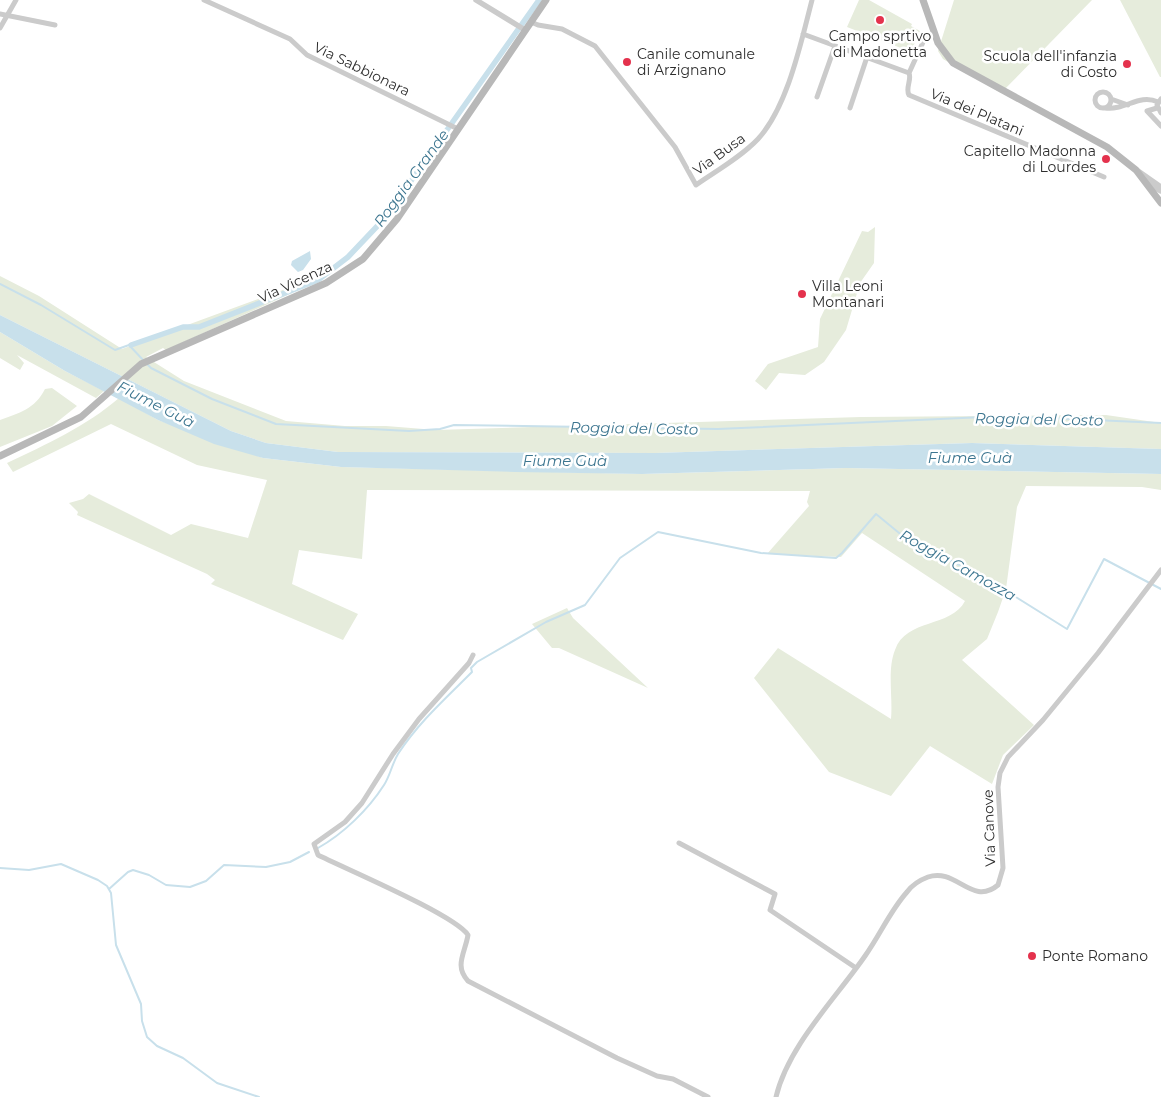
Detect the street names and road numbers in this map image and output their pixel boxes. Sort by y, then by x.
street label: Via Sabbionara [311,38,413,100]
street label: Via dei Platani [928,84,1026,140]
street label: Via Busa [689,129,749,179]
street label: Via Vicenza [255,257,335,307]
street label: Via Canove [979,789,999,867]

